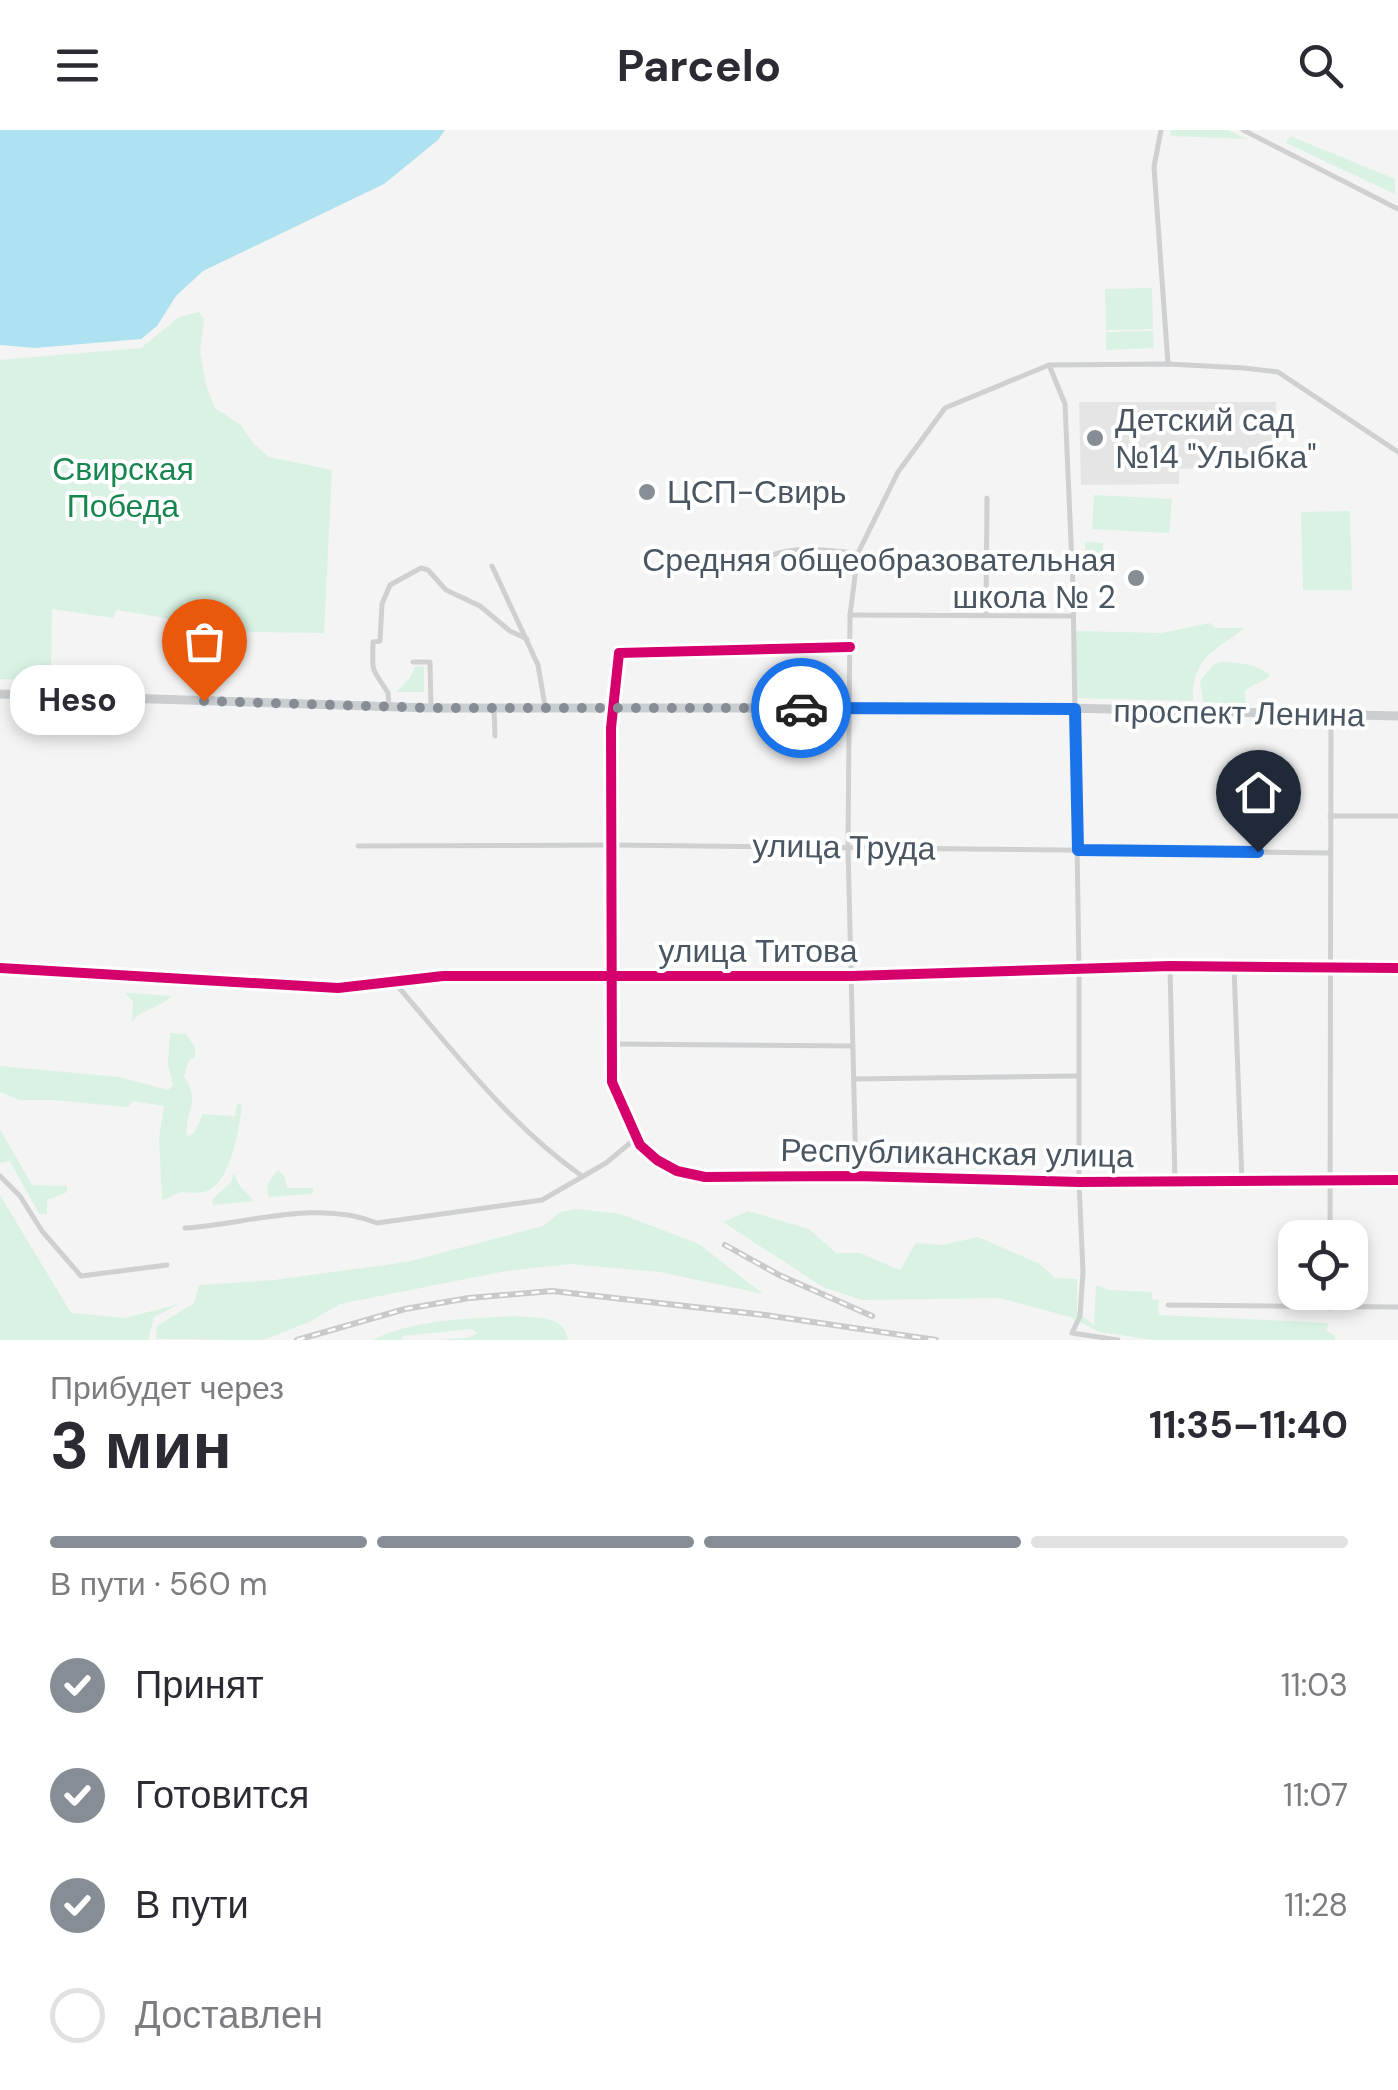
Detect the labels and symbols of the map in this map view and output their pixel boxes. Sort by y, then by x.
place label: Детский сад №14 "Улыбка" [1115,399,1317,478]
marker: Детский сад №14 "Улыбка" [1084,427,1106,449]
park label: Свирская Победа [52,448,194,527]
place label: ЦСП-Свирь [667,471,847,513]
marker: ЦСП-Свирь [636,481,658,503]
place label: Средняя общеобразовательная школа № 2 [642,539,1116,618]
marker: Средняя общеобразовательная школа № 2 [1125,567,1147,589]
pin [162,599,247,702]
courier [751,658,851,758]
callout: Heso [9,666,144,736]
street label: проспект Ленина [1113,690,1365,736]
pin [1216,750,1301,853]
street label: улица Труда [752,824,936,870]
street label: улица Титова [658,930,858,972]
street label: Республиканская улица [780,1129,1134,1177]

